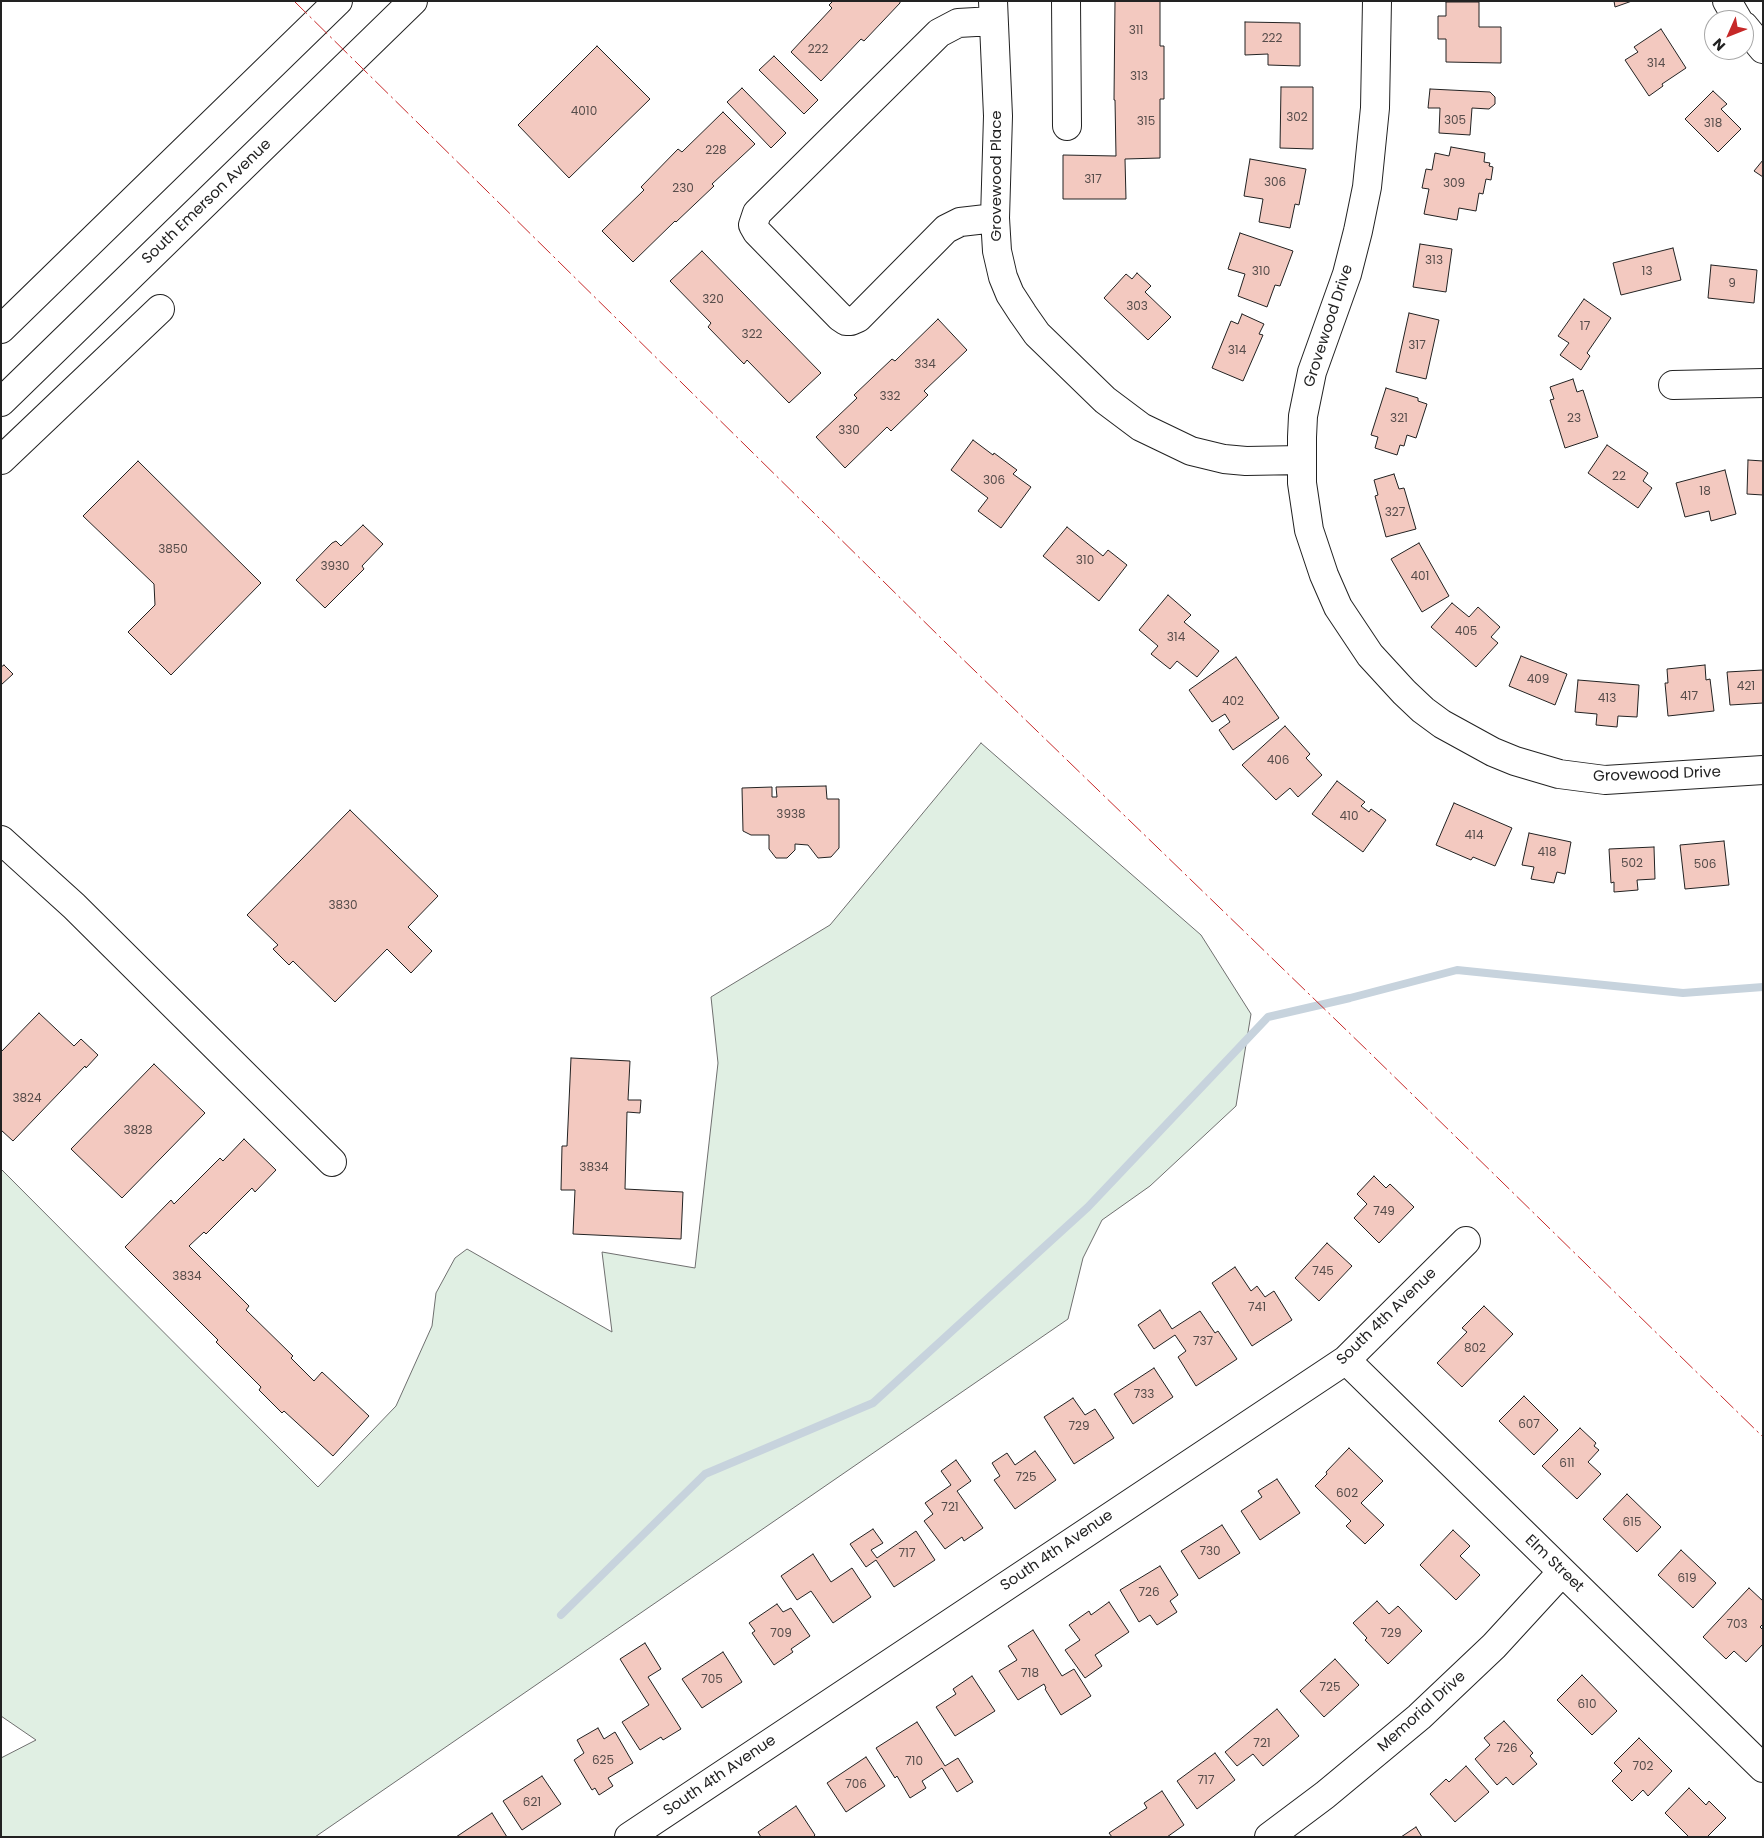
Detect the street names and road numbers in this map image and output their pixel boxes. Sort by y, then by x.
street label: Grovewood Place [988,110,1006,242]
street label: South Emerson Avenue [139,136,275,268]
street label: Grovewood Drive [1301,262,1357,390]
street label: Grovewood Drive [1593,764,1721,786]
street label: South 4th Avenue [1333,1265,1441,1369]
street label: South 4th Avenue [997,1507,1117,1595]
street label: Elm Street [1521,1532,1587,1596]
street label: Memorial Drive [1374,1668,1470,1756]
street label: South 4th Avenue [660,1732,780,1820]

